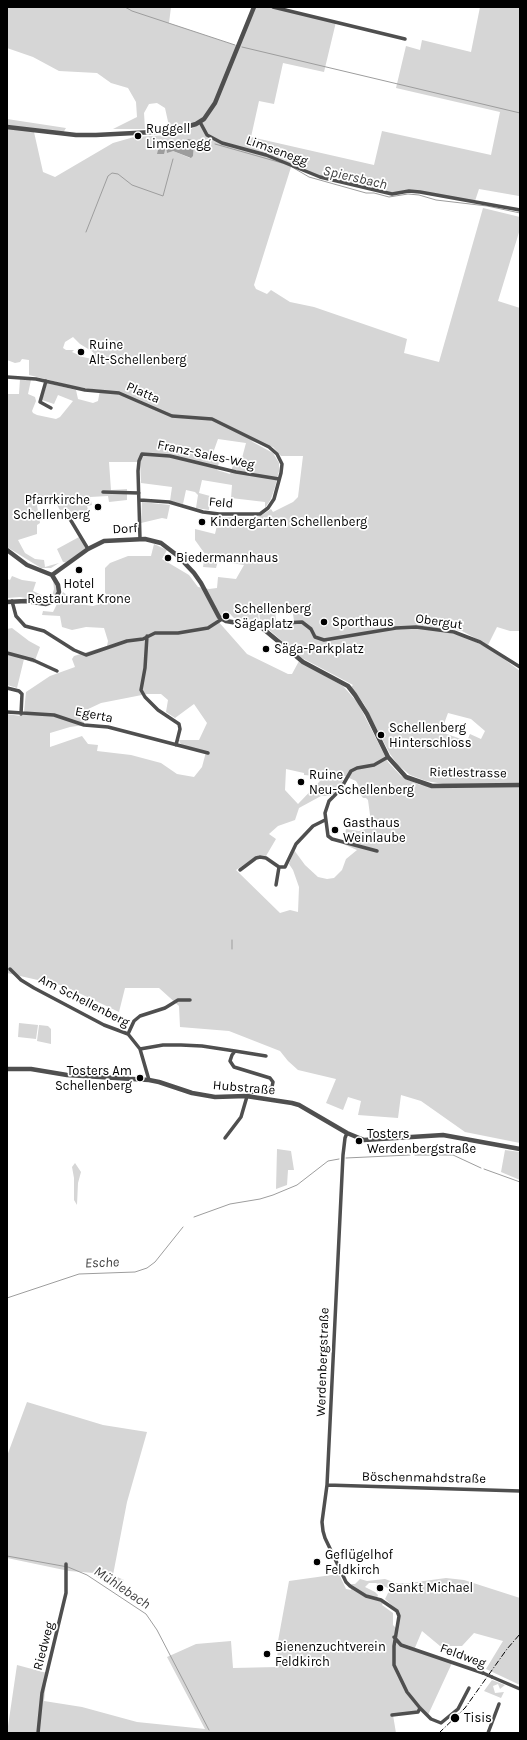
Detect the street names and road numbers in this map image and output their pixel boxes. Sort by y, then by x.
street label: Limsenegg [244,133,310,169]
street label: Platta [124,379,162,407]
street label: Franz-Sales-Weg [156,437,256,473]
street label: Feld [208,494,234,512]
street label: Dorf [112,521,138,537]
street label: Obergut [414,611,464,633]
street label: Egerta [74,704,114,726]
street label: Rietlestrasse [429,765,507,781]
street label: Am Schellenberg [36,971,132,1031]
street label: Hubstraße [212,1078,276,1098]
street label: Werdenbergstraße [313,1307,333,1417]
street label: Böschenmahdstraße [362,1469,486,1487]
street label: Riedweg [30,1620,58,1672]
street label: Feldweg [438,1640,488,1672]

